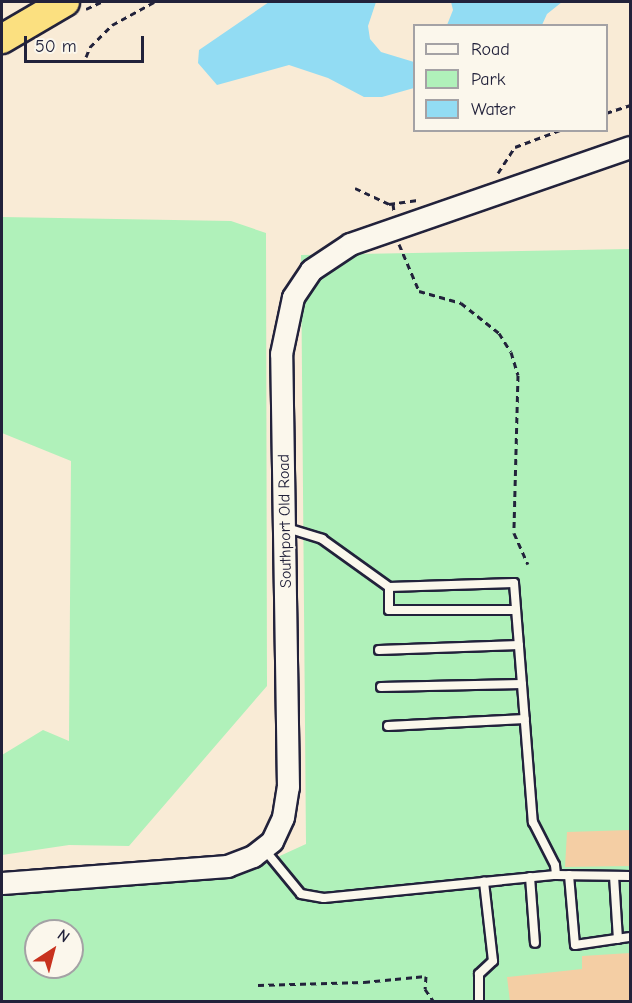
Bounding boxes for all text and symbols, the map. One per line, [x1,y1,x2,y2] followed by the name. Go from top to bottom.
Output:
[27,24,147,62] scale bar
[413,24,608,132] legend
[35,36,77,57] text: 50 m
[471,39,510,60] text: Road
[471,69,505,90] text: Park
[471,99,515,120] text: Water
[274,454,296,588] street label: Southport Old Road
[24,919,84,979] north arrow
[54,926,73,946] text: N

